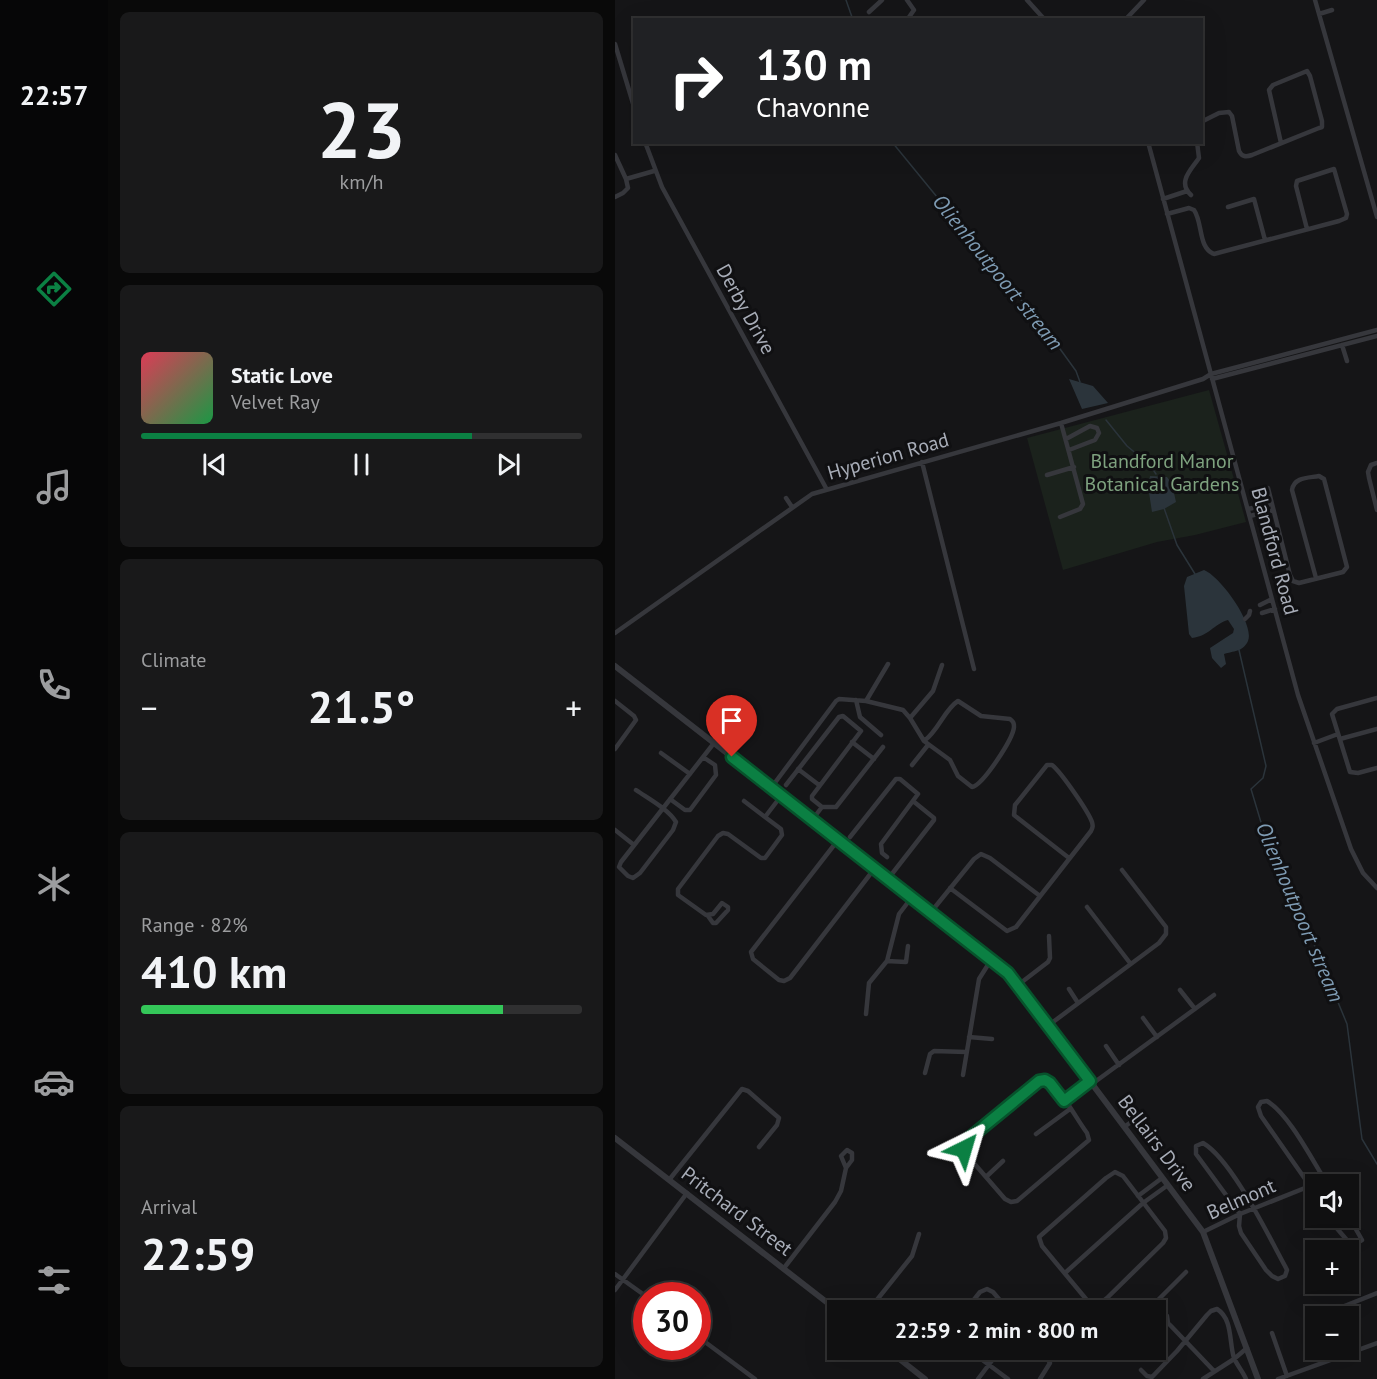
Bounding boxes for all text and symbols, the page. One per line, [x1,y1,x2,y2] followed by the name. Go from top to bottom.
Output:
[756,37,872,92] text: 130 m
[657,42,735,120] icon: right
[20,78,88,112] text: 22:57
[317,79,406,180] text: 23
[756,90,870,124] text: Chavonne
[340,169,383,195] text: km/h
[927,189,1069,355] water label: Olienhoutpoort stream
[711,259,781,359] street label: Derby Drive
[33,268,75,310] icon: directions
[231,361,333,389] text: Static Love
[231,389,320,415] text: Velvet Ray
[824,426,952,486] street label: Hyperion Road
[198,448,231,481] icon: previous
[345,448,378,481] icon: pause
[492,448,525,481] icon: next
[1085,448,1239,497] park label: Blandford Manor Botanical Gardens
[33,466,75,508] icon: music
[1245,484,1305,618] street label: Blandford Road
[141,647,207,673] text: Climate
[33,664,75,706] icon: phone
[308,677,415,735] text: 21.5°
[141,686,158,729] text: −
[565,686,582,729] text: +
[706,695,757,757] pin
[715,704,748,737] icon: arrive
[1250,818,1350,1006] water label: Olienhoutpoort stream
[33,863,75,905] icon: climate
[141,912,248,938] text: Range · 82%
[141,942,287,1000] text: 410 km
[33,1061,75,1103] icon: car
[1112,1090,1202,1196] street label: Bellairs Drive
[932,1117,996,1181] position arrow
[676,1161,798,1262] street label: Pritchard Street
[1203,1172,1280,1226] street label: Belmont
[1305,1174,1359,1360] map controls
[1305,1174,1359,1228] button: sound
[141,1194,197,1220] text: Arrival
[141,1224,255,1282] text: 22:59
[1305,1240,1359,1294] button: +
[33,1259,75,1301] icon: filters
[633,1282,711,1360] speed limit sign: 30
[1305,1306,1359,1360] button: −
[895,1316,1098,1344] text: 22:59 · 2 min · 800 m

